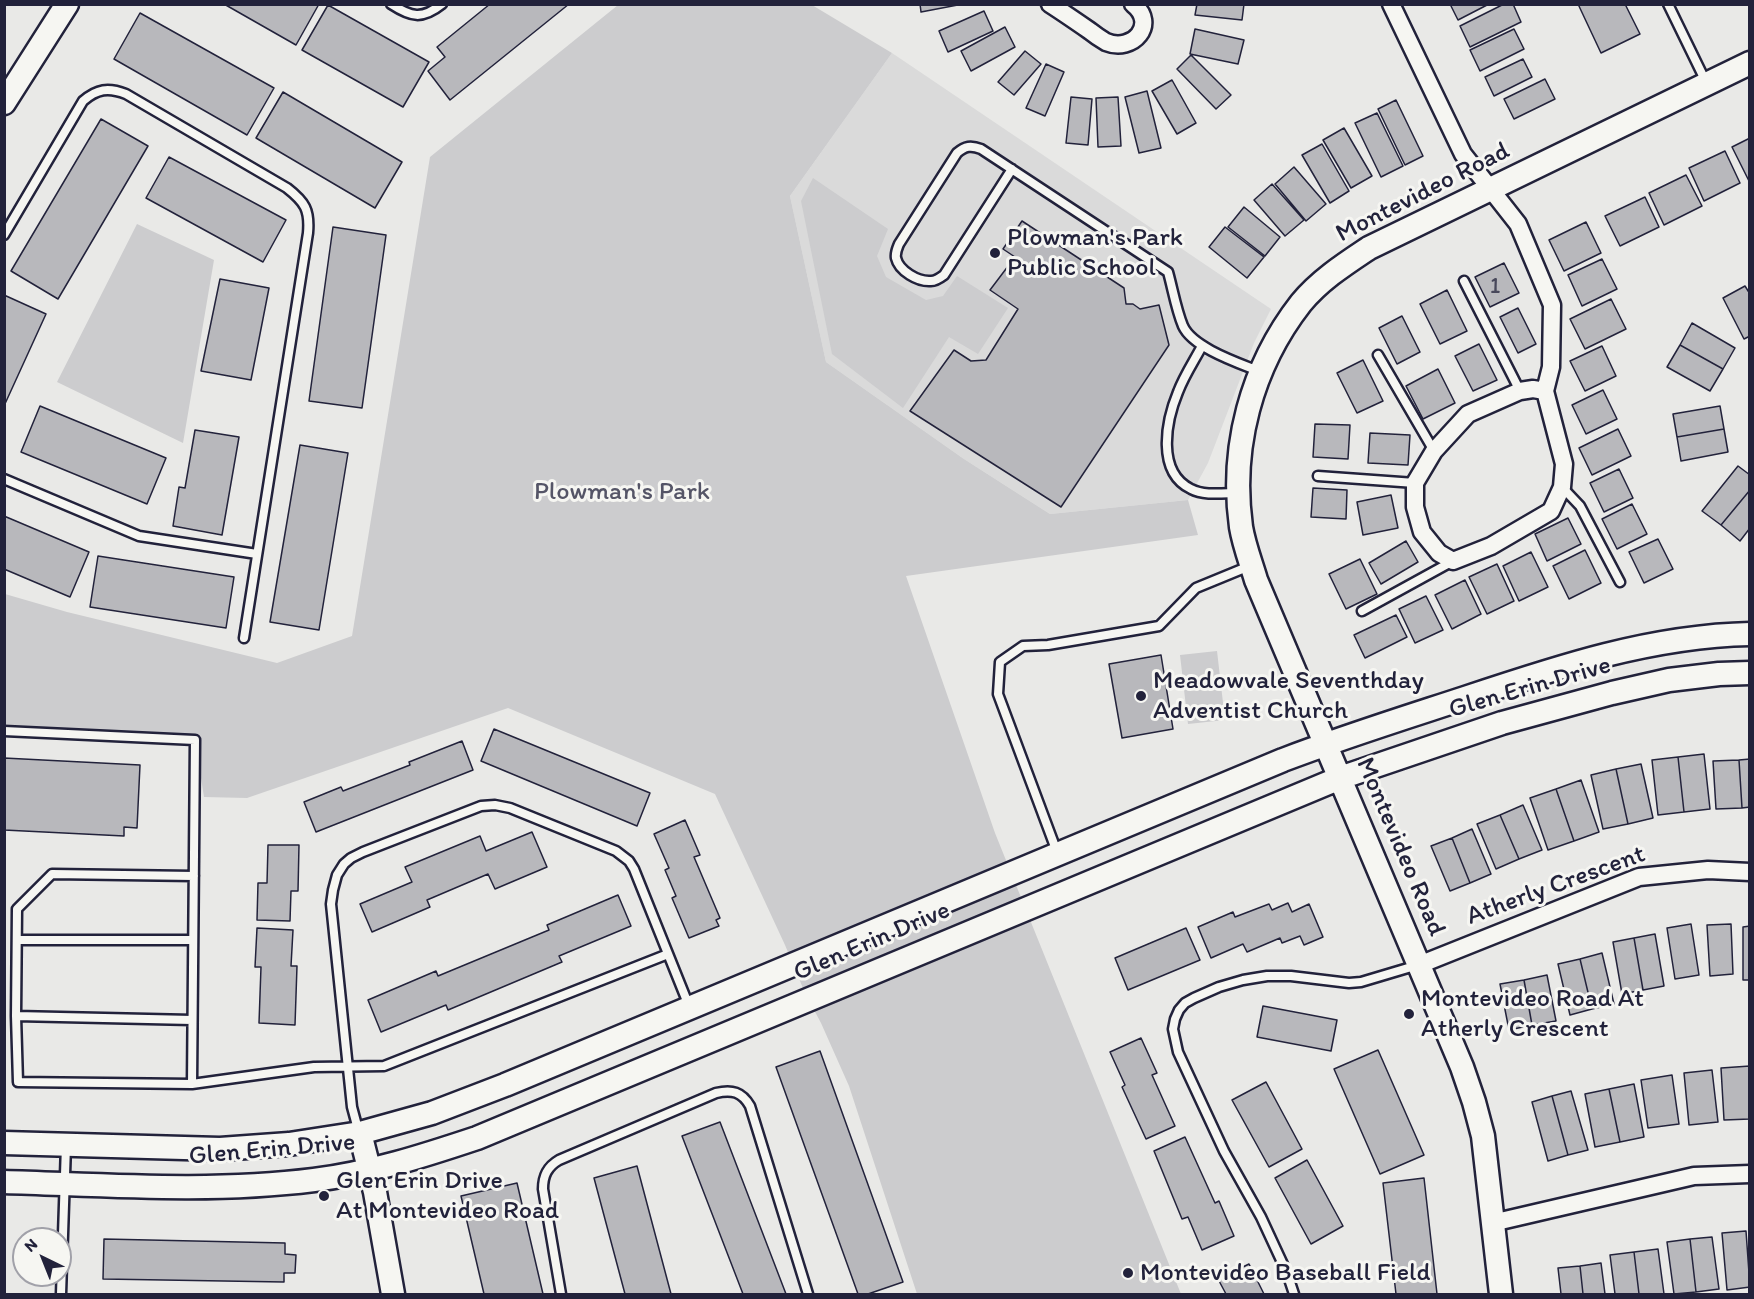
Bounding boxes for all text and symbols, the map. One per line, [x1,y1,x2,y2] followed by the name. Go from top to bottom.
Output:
[1331,136,1515,250] street label: Montevideo Road
[1007,222,1183,284] place label: Plowman's Park Public School
[988,246,1002,260] marker: Plowman's Park Public School
[1490,274,1500,300] house number: 1
[534,476,710,508] park label: Plowman's Park
[1445,650,1615,726] street label: Glen Erin Drive
[1153,665,1424,726] place label: Meadowvale Seventhday Adventist Church
[1134,689,1148,703] marker: Meadowvale Seventhday Adventist Church
[1348,753,1452,941] street label: Montevideo Road
[1463,839,1649,933] street label: Atherly Crescent
[789,895,955,989] street label: Glen Erin Drive
[1421,983,1644,1044] place label: Montevideo Road At Atherly Crescent
[1402,1007,1416,1021] marker: Montevideo Road At Atherly Crescent
[188,1127,356,1173] street label: Glen Erin Drive
[336,1165,559,1226] place label: Glen Erin Drive At Montevideo Road
[317,1189,331,1203] marker: Glen Erin Drive At Montevideo Road
[12,1227,72,1287] north arrow
[20,1234,41,1256] text: N
[1140,1257,1430,1289] place label: Montevideo Baseball Field
[1121,1266,1135,1280] marker: Montevideo Baseball Field

